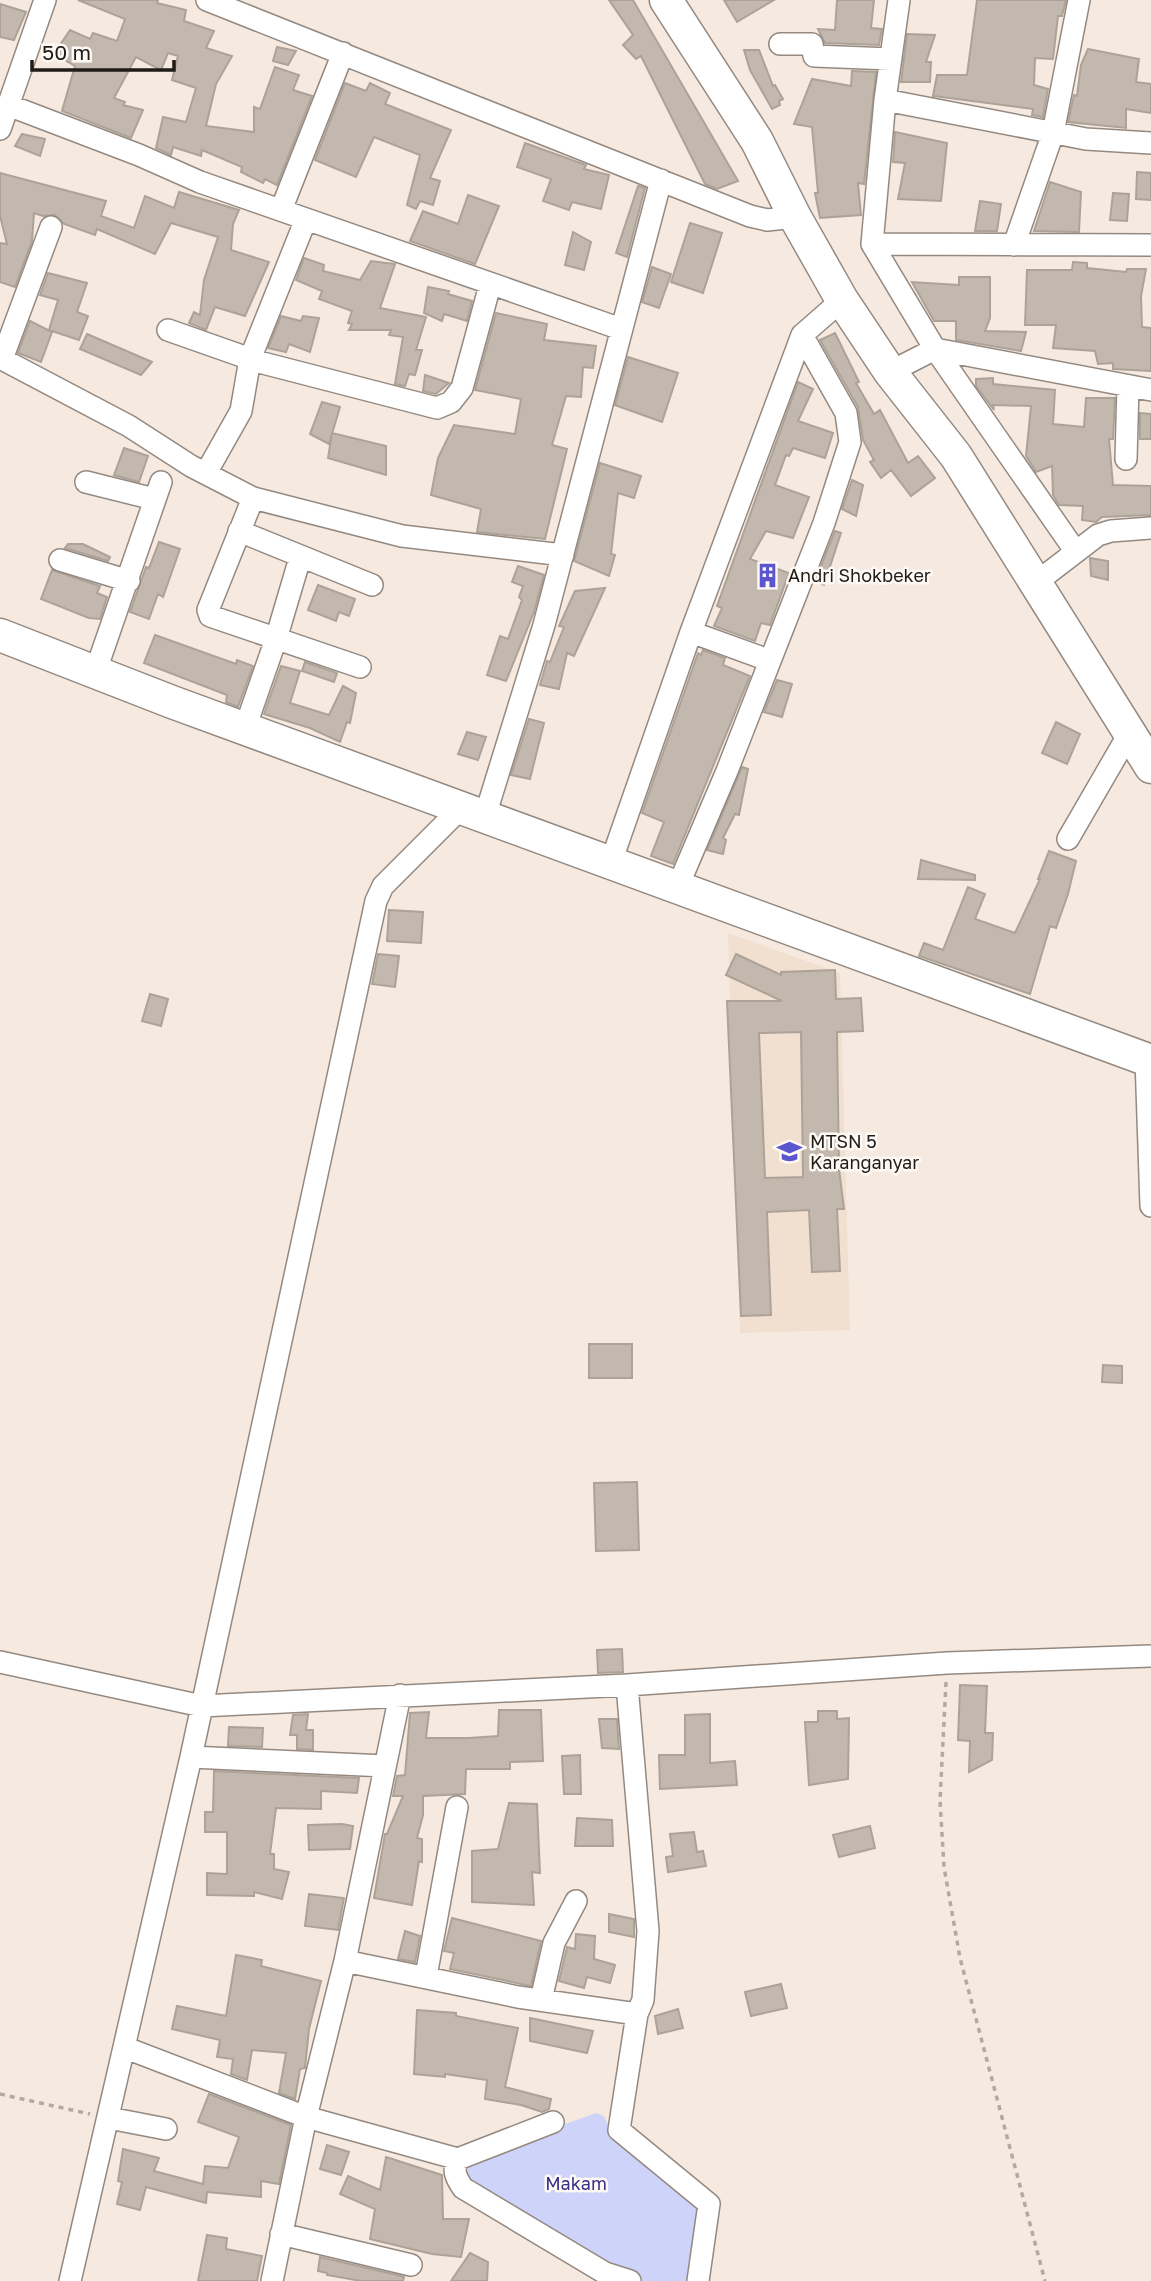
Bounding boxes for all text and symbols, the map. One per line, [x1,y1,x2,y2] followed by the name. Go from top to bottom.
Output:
[32,28,173,72] scale bar
[42,39,91,65] text: 50 m
[754,561,782,589] building icon: Andri Shokbeker
[788,564,931,586] place label: Andri Shokbeker
[810,1130,919,1173] place label: MTSN 5 Karanganyar
[776,1137,804,1165] school or university icon: MTSN 5 Karanganyar
[545,2172,607,2194] park label: Makam

